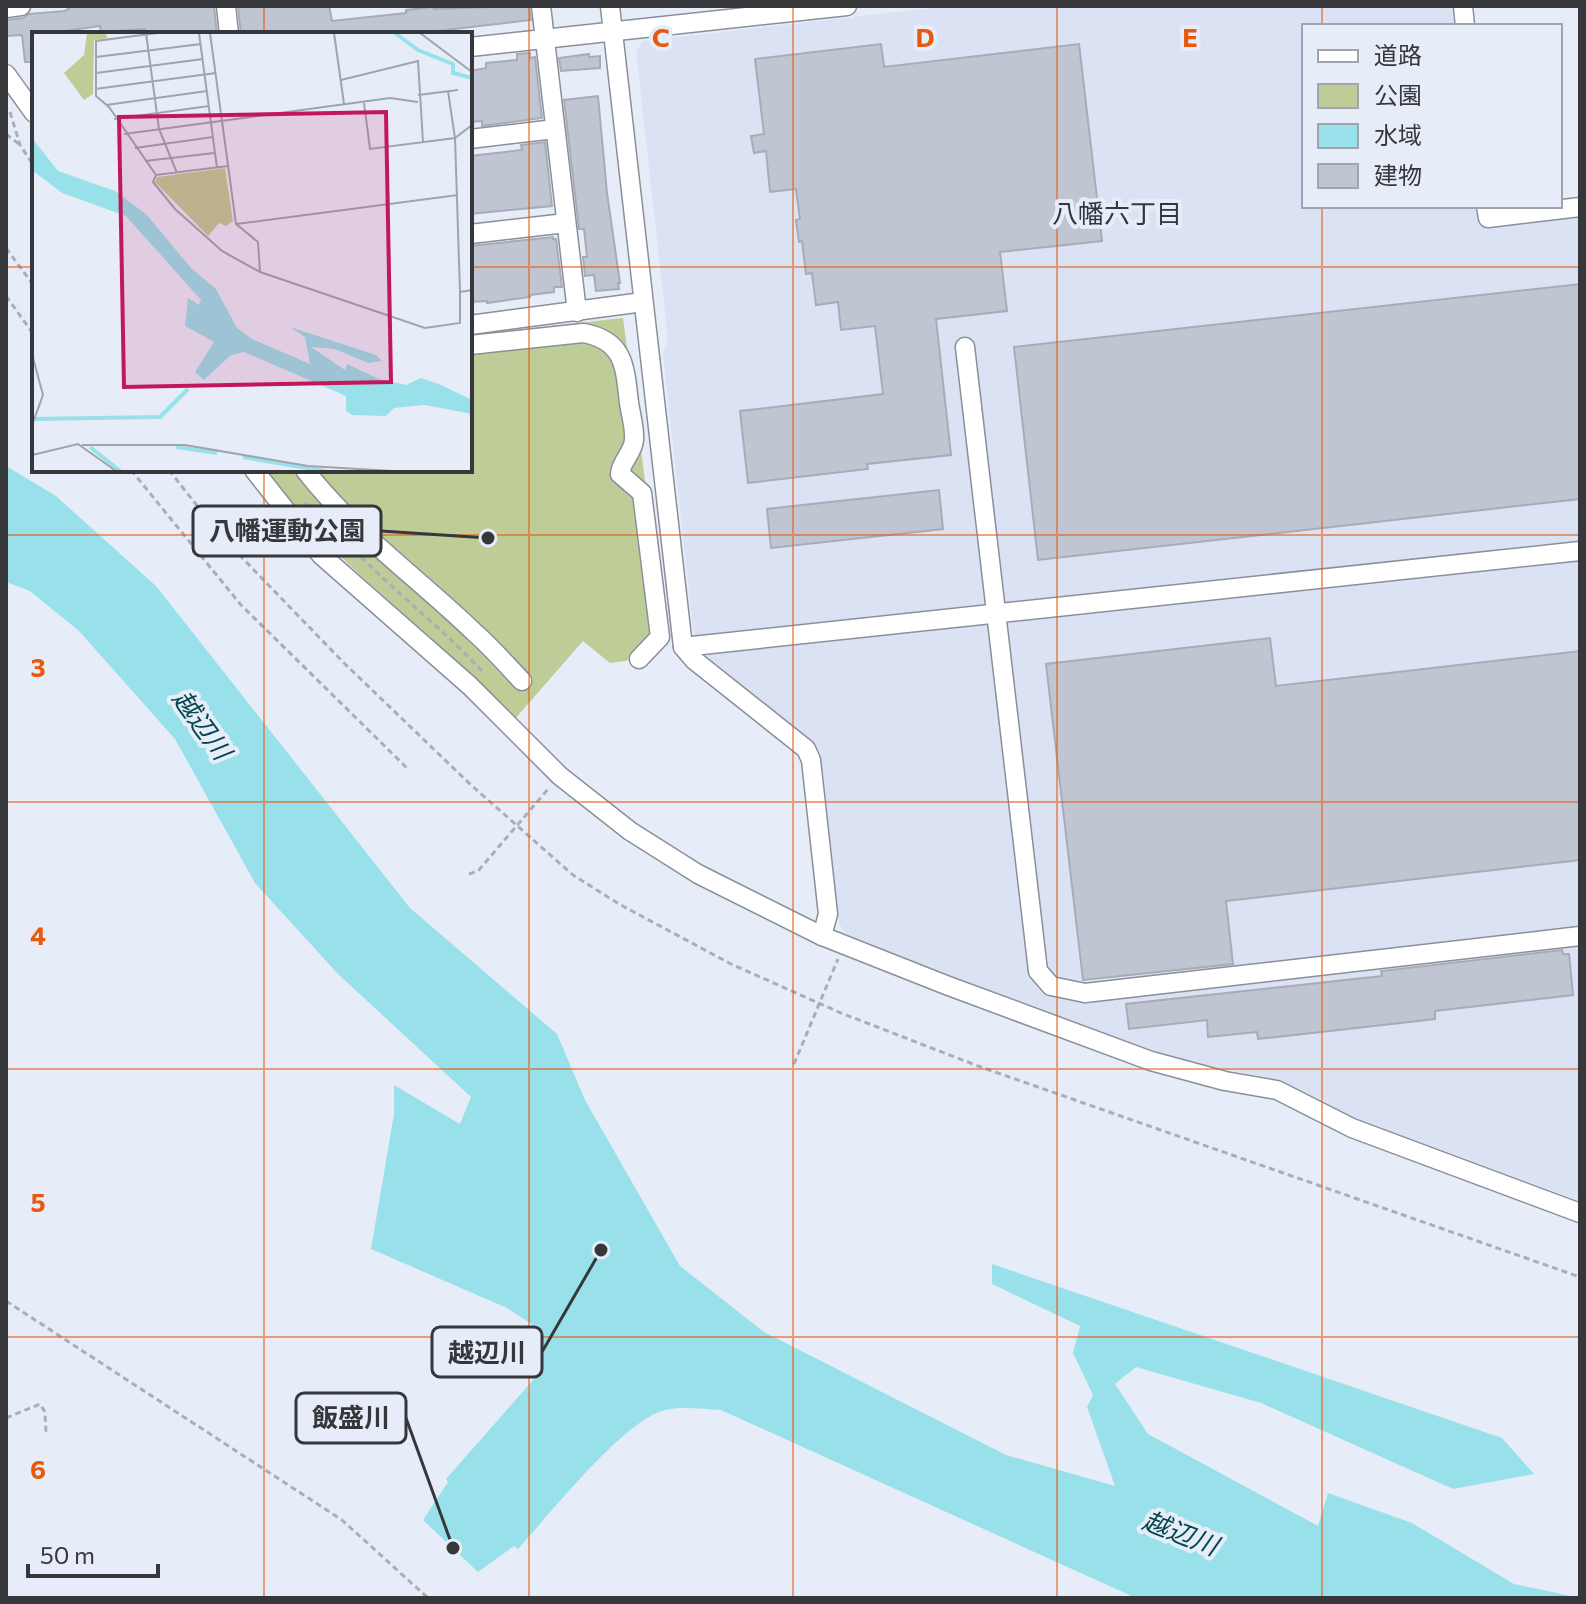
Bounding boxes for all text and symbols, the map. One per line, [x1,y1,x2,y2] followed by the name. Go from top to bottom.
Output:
[652,21,670,52] text: C
[915,21,935,52] text: D
[1182,21,1198,52] text: E
[1302,24,1562,208] legend
[32,32,472,472] inset map
[1374,40,1422,69] text: 道路
[1374,80,1422,109] text: 公園
[1374,120,1422,149] text: 水域
[1374,160,1422,189] text: 建物
[1052,197,1182,228] district label: 八幡六丁目
[193,506,381,556] callout: 八幡運動公園
[209,514,365,545] text: 八幡運動公園
[30,651,46,682] text: 3
[168,683,240,767] water label: 越辺川
[30,919,46,950] text: 4
[30,1186,46,1217] text: 5
[432,1327,542,1377] callout: 越辺川
[448,1336,526,1367] text: 越辺川
[296,1393,406,1443] callout: 飯盛川
[312,1401,390,1432] text: 飯盛川
[30,1453,46,1484] text: 6
[1139,1504,1226,1562] water label: 越辺川
[28,1528,158,1578] scale bar
[40,1540,95,1569] text: 50 m

